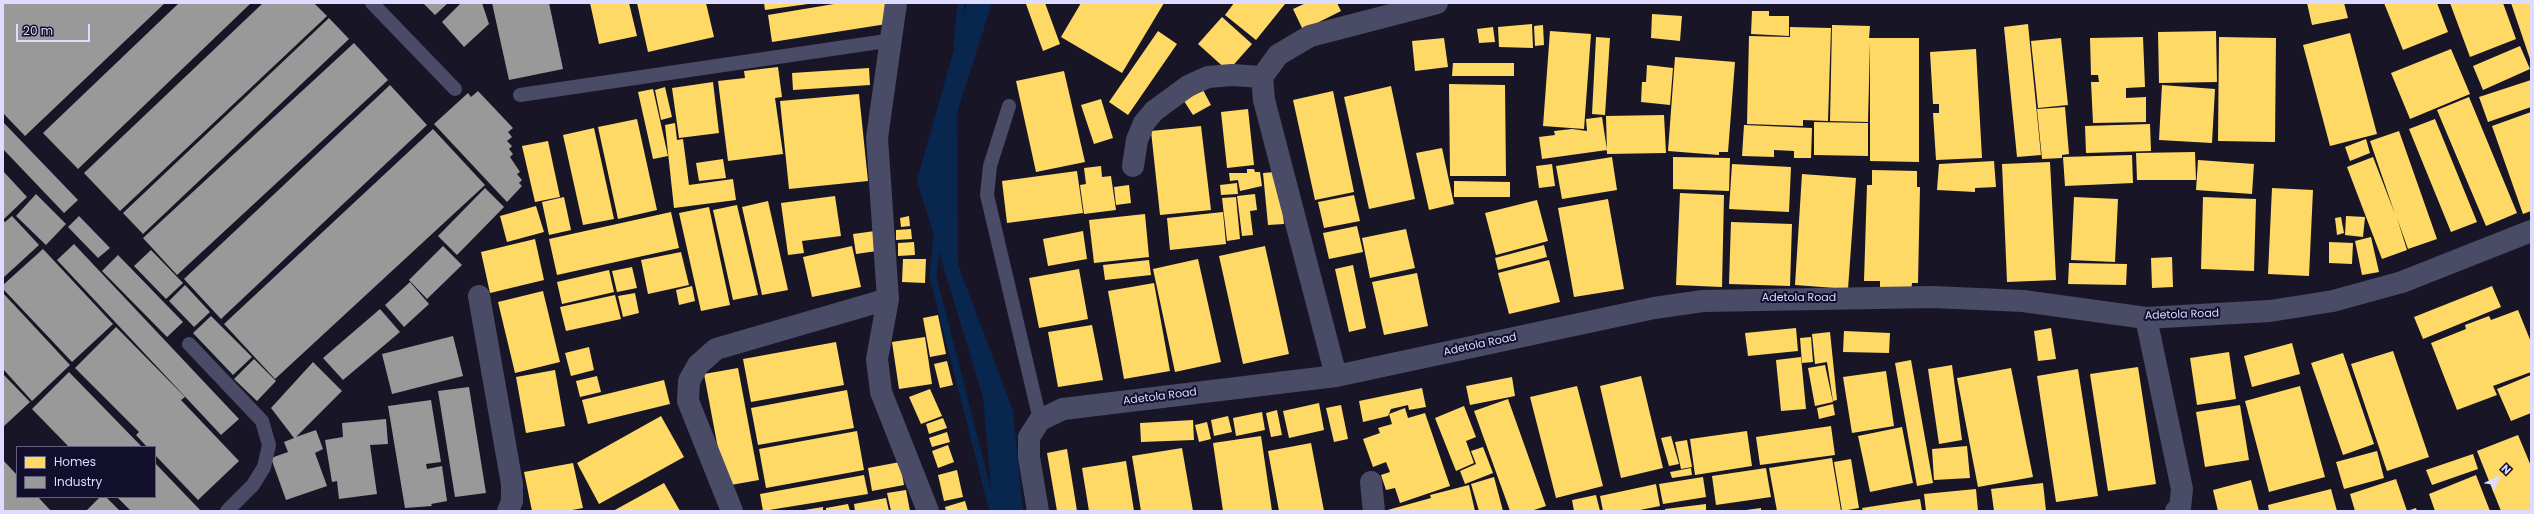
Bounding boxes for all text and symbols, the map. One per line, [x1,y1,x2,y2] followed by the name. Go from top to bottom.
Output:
[18,16,92,42] scale bar
[23,22,53,39] text: 20 m
[1762,291,1836,305] street label: Adetola Road
[2145,307,2219,323] street label: Adetola Road
[1442,331,1518,359] street label: Adetola Road
[1122,386,1198,408] street label: Adetola Road
[16,446,156,498] legend
[54,453,96,470] text: Homes
[2478,458,2518,498] north arrow
[2498,461,2515,478] text: N
[54,473,102,490] text: Industry

